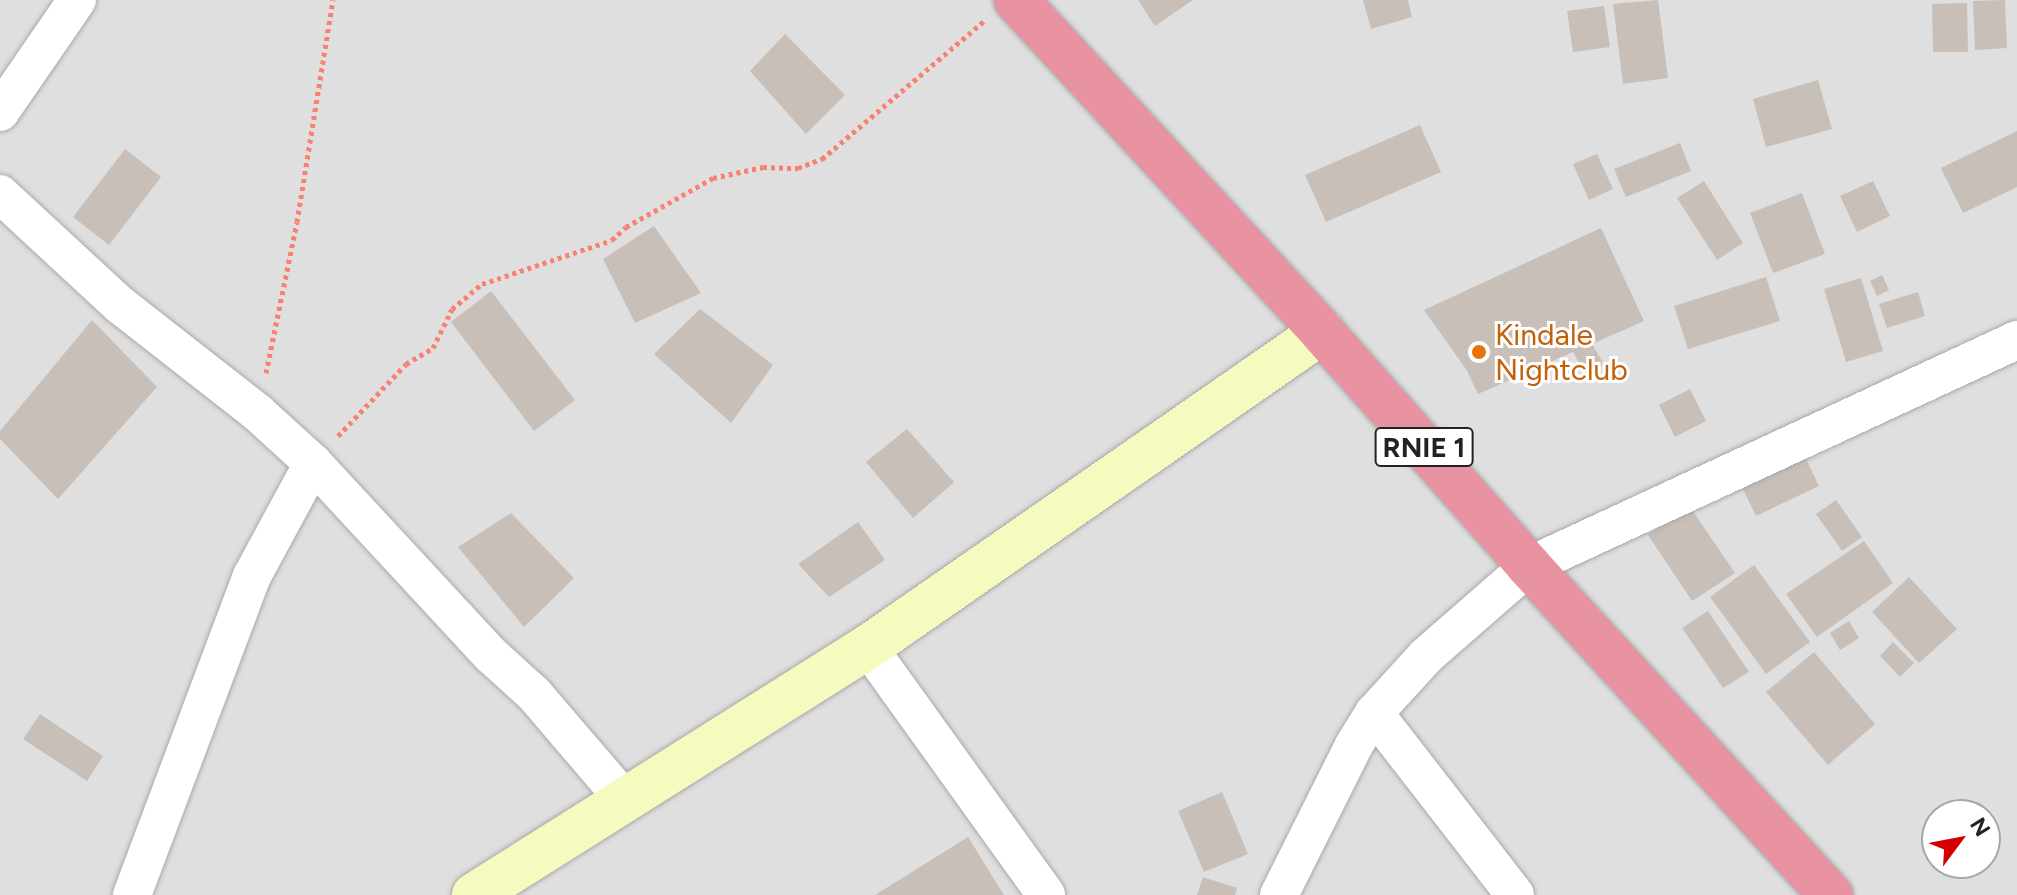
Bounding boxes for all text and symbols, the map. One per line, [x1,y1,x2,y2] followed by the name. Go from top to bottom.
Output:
[1495,317,1628,388] place label: Kindale Nightclub
[1470,343,1488,361] marker: Kindale Nightclub
[1374,423,1474,471] road number: RNIE 1
[1921,799,2001,879] north arrow
[1964,813,1996,841] text: N

